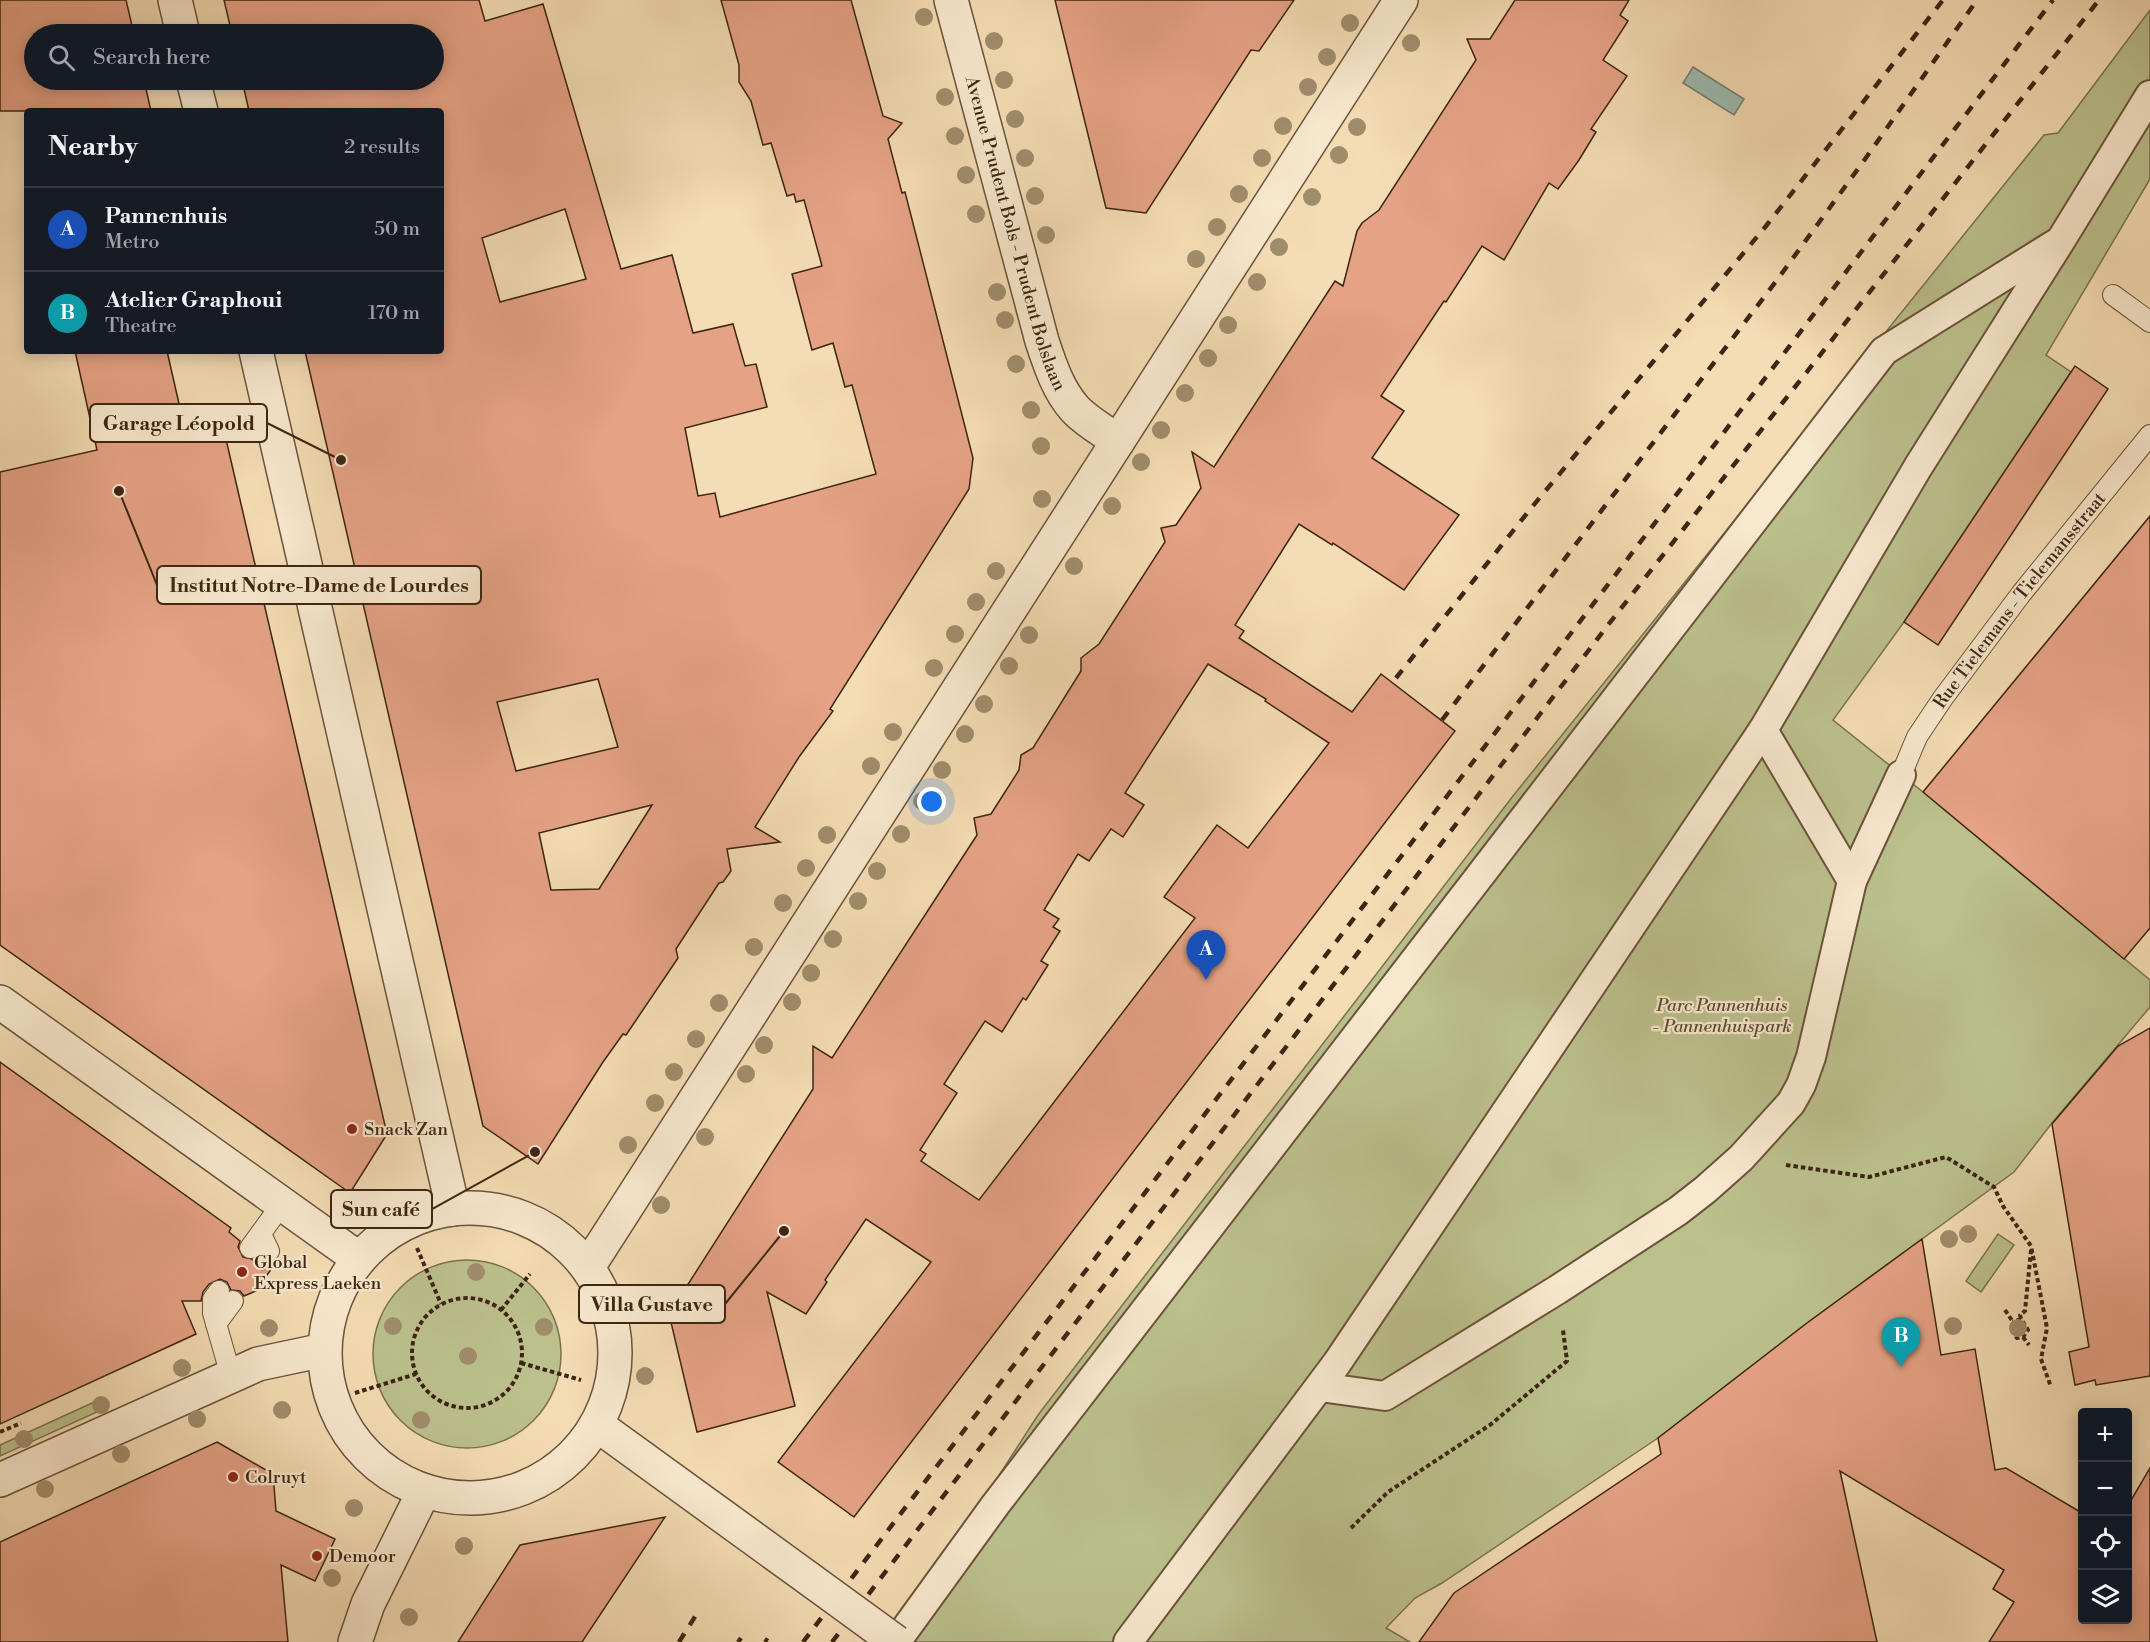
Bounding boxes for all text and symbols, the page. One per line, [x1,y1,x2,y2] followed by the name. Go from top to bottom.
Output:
[24,24,444,90] search box
[45,41,78,74] icon: search
[93,44,210,71] text: Search here
[960,72,1072,395] street label: Avenue Prudent Bols - Prudent Bolslaan
[48,131,138,163] text: Nearby
[344,135,420,160] text: 2 results
[105,203,227,230] text: Pannenhuis
[60,217,75,242] text: A
[374,217,420,242] text: 50 m
[105,230,160,255] text: Metro
[105,287,282,314] text: Atelier Graphoui
[60,301,75,326] text: B
[368,301,420,326] text: 170 m
[105,314,177,339] text: Theatre
[90,404,267,442] callout: Garage Léopold
[103,412,256,437] text: Garage Léopold
[1928,487,2111,713] street label: Rue Tielemans - Tielemansstraat
[157,566,481,604] callout: Institut Notre-Dame de Lourdes
[169,574,469,599] text: Institut Notre-Dame de Lourdes
[917,787,946,816] your location
[1186,930,1226,980] pin: A
[1652,994,1792,1038] park label: Parc Pannenhuis - Pannenhuispark
[364,1118,448,1141] place label: Snack Zan
[345,1122,359,1136] marker: Snack Zan
[331,1190,432,1228] callout: Sun café
[342,1198,420,1223] text: Sun café
[254,1251,382,1295] place label: Global Express Laeken
[235,1265,249,1279] marker: Global Express Laeken
[579,1285,725,1323] callout: Villa Gustave
[590,1293,713,1318] text: Villa Gustave
[1882,1318,1920,1367] pin: B
[2078,1408,2132,1624] map controls
[2078,1408,2132,1462] button: +
[2078,1462,2132,1516] button: −
[245,1466,307,1489] place label: Colruyt
[226,1470,240,1484] marker: Colruyt
[2078,1516,2132,1570] button: locate
[329,1545,396,1568] place label: Demoor
[310,1549,324,1563] marker: Demoor
[2078,1570,2132,1624] button: layers

